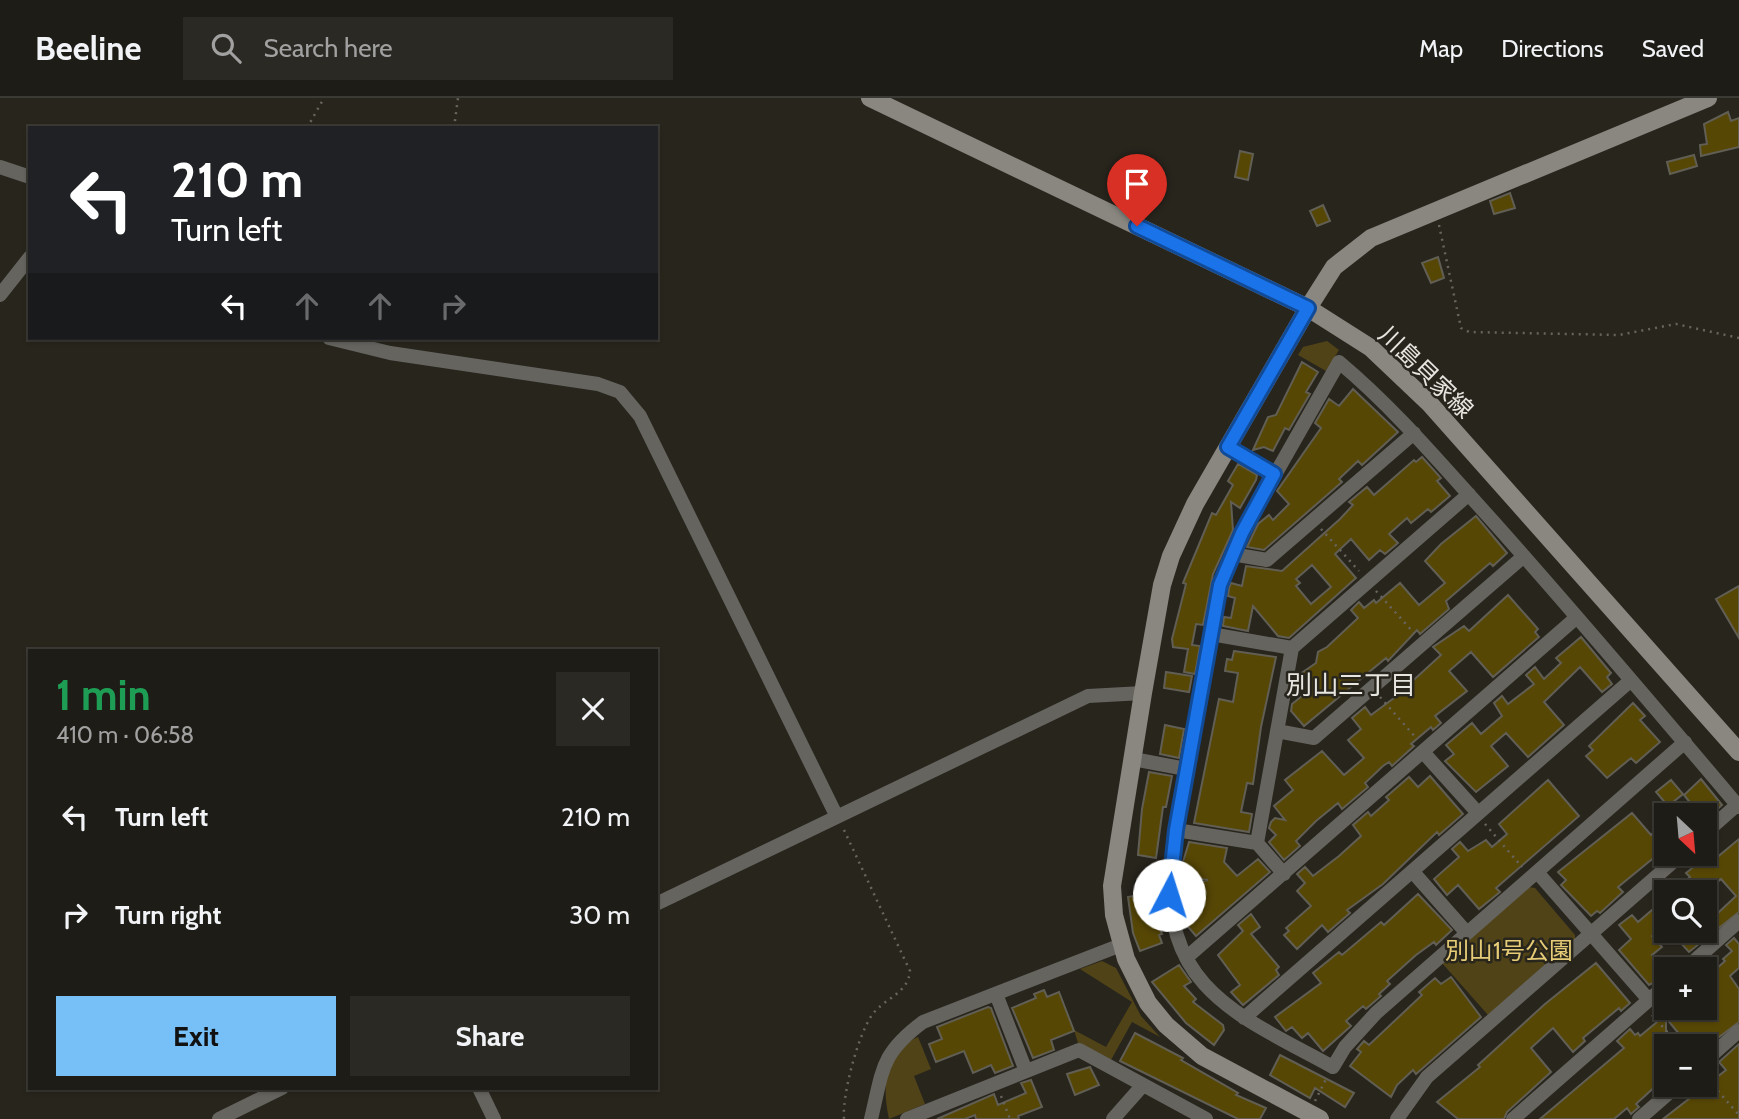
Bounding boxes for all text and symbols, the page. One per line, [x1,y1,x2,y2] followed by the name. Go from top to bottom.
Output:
[183,17,673,80] search box
[35,28,141,68] text: Beeline
[207,29,245,67] icon: search
[263,32,393,64] text: Search here
[1419,34,1463,63] text: Map
[1501,34,1604,63] text: Directions
[1642,34,1704,63] text: Saved
[171,150,303,209] text: 210 m
[56,154,147,245] icon: left
[1107,154,1167,226] pin
[1118,165,1156,203] icon: arrive
[171,210,282,249] text: Turn left
[215,287,253,325] icon: left
[288,287,326,325] icon: ahead
[361,287,399,325] icon: ahead
[434,287,472,325] icon: right
[1373,320,1479,424] street label: 川島貝家線
[56,669,151,721] text: 1 min
[1286,669,1416,701] district label: 別山三丁目
[556,672,630,746] button: close
[56,721,194,749] text: 410 m · 06:58
[56,798,94,836] icon: left
[115,801,208,833] text: Turn left
[561,801,630,833] text: 210 m
[1654,803,1717,866] north arrow
[1654,803,1717,1097] map controls
[1132,858,1206,932] position arrow
[1654,880,1717,943] button: search
[56,896,94,934] icon: right
[115,899,221,931] text: Turn right
[569,899,630,931] text: 30 m
[1445,936,1573,965] park label: 別山1号公園
[1654,957,1717,1020] button: +
[56,996,336,1076] button: Exit
[350,996,630,1076] button: Share
[1654,1034,1717,1097] button: −

